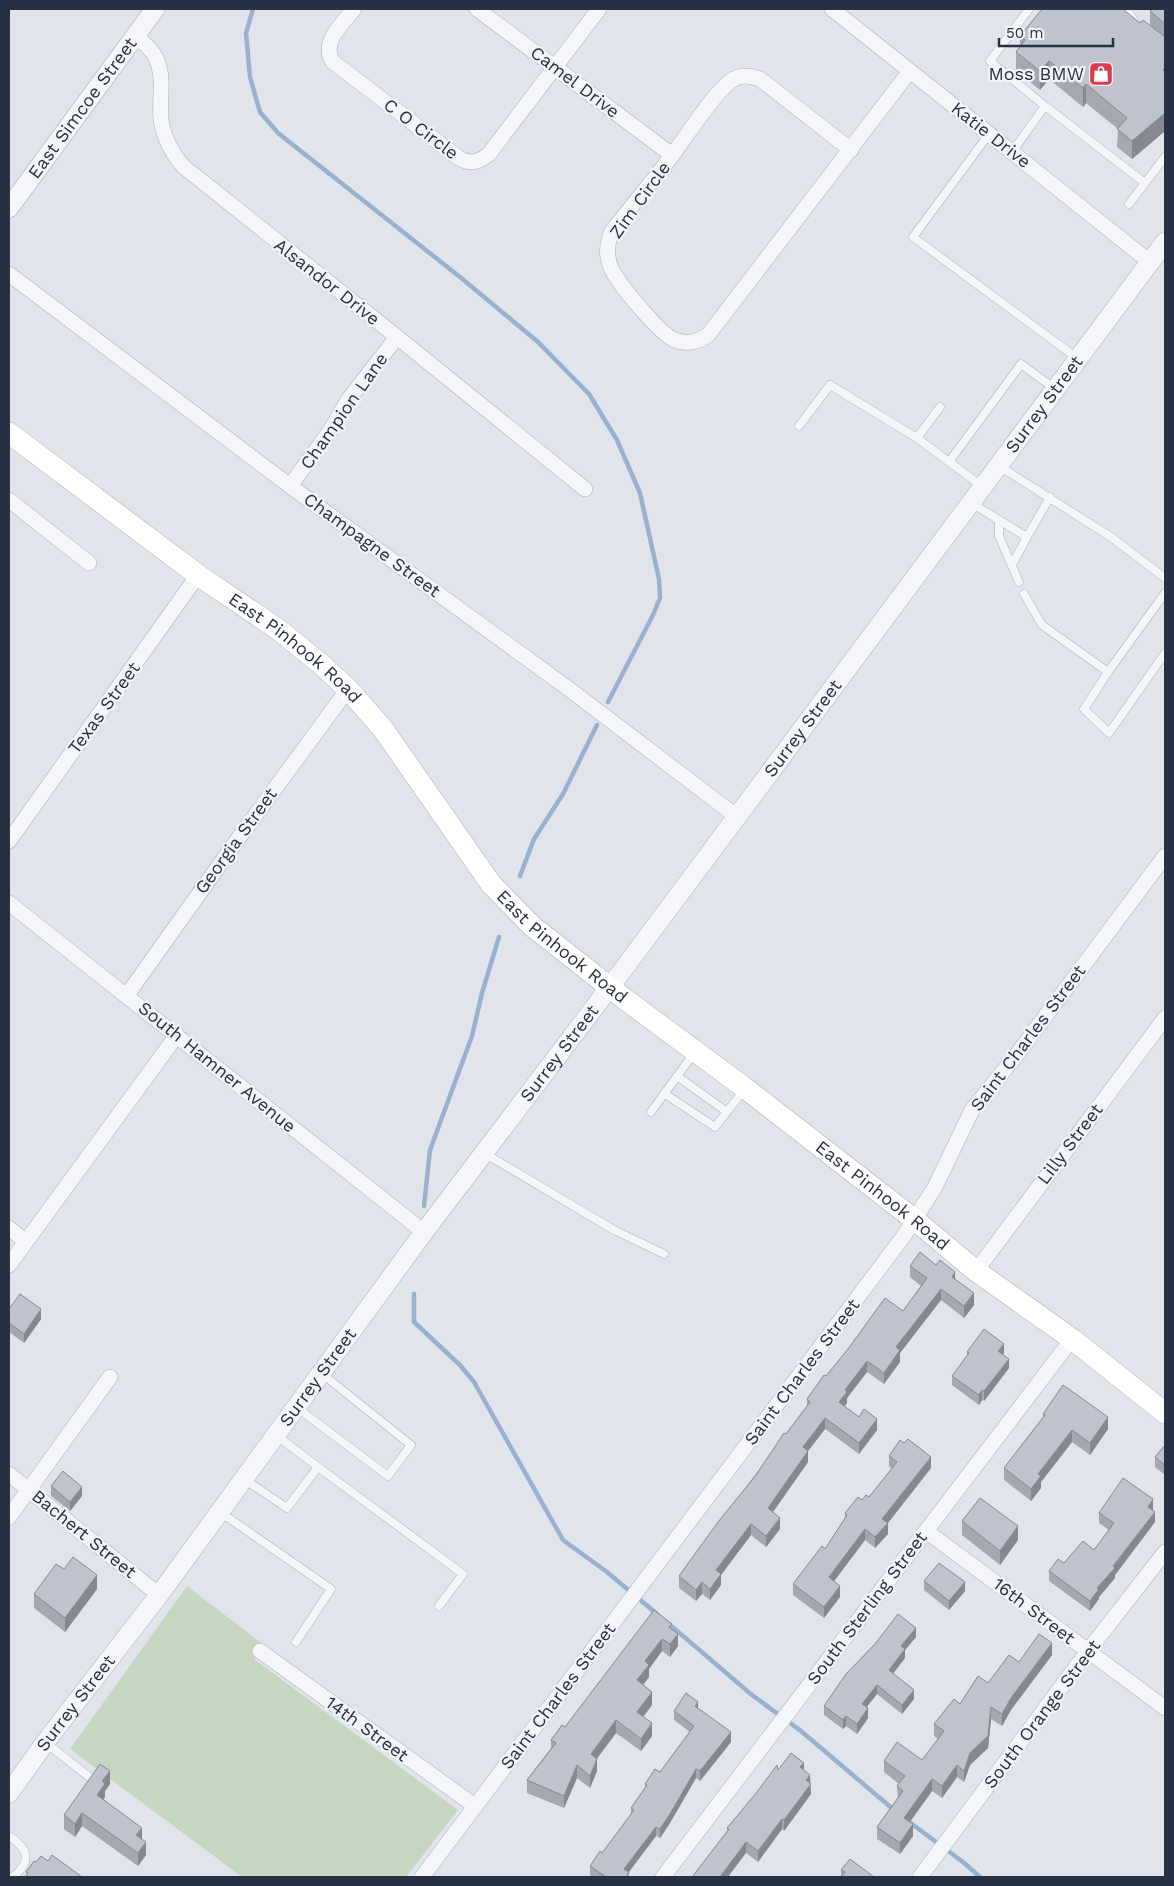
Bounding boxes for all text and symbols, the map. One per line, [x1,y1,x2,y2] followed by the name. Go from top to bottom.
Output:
[999,15,1113,47] scale bar
[1006,24,1043,42] text: 50 m
[23,33,141,182] street label: East Simcoe Street
[527,41,624,122] street label: Camel Drive
[1088,61,1114,87] shop icon: Moss BMW
[988,63,1084,84] place label: Moss BMW
[380,94,463,164] street label: C O Circle
[947,97,1035,172] street label: Katie Drive
[605,157,674,242] street label: Zim Circle
[270,234,384,329] street label: Alsandor Drive
[296,348,392,473] street label: Champion Lane
[1001,351,1087,457] street label: Surrey Street
[300,488,445,601] street label: Champagne Street
[225,588,366,707] street label: East Pinhook Road
[63,657,144,758] street label: Texas Street
[759,675,846,781] street label: Surrey Street
[190,783,281,898] street label: Georgia Street
[493,885,632,1007] street label: East Pinhook Road
[966,960,1090,1115] street label: Saint Charles Street
[134,997,300,1137] street label: South Hamner Avenue
[516,1000,603,1106] street label: Surrey Street
[1033,1099,1107,1188] street label: Lilly Street
[812,1136,954,1254] street label: East Pinhook Road
[740,1294,864,1449] street label: Saint Charles Street
[275,1324,361,1430] street label: Surrey Street
[28,1485,141,1582] street label: Bachert Street
[802,1527,931,1688] street label: South Sterling Street
[989,1573,1080,1648] street label: 16th Street
[496,1618,620,1773] street label: Saint Charles Street
[979,1635,1105,1792] street label: South Orange Street
[32,1650,119,1755] street label: Surrey Street
[322,1692,413,1766] street label: 14th Street

